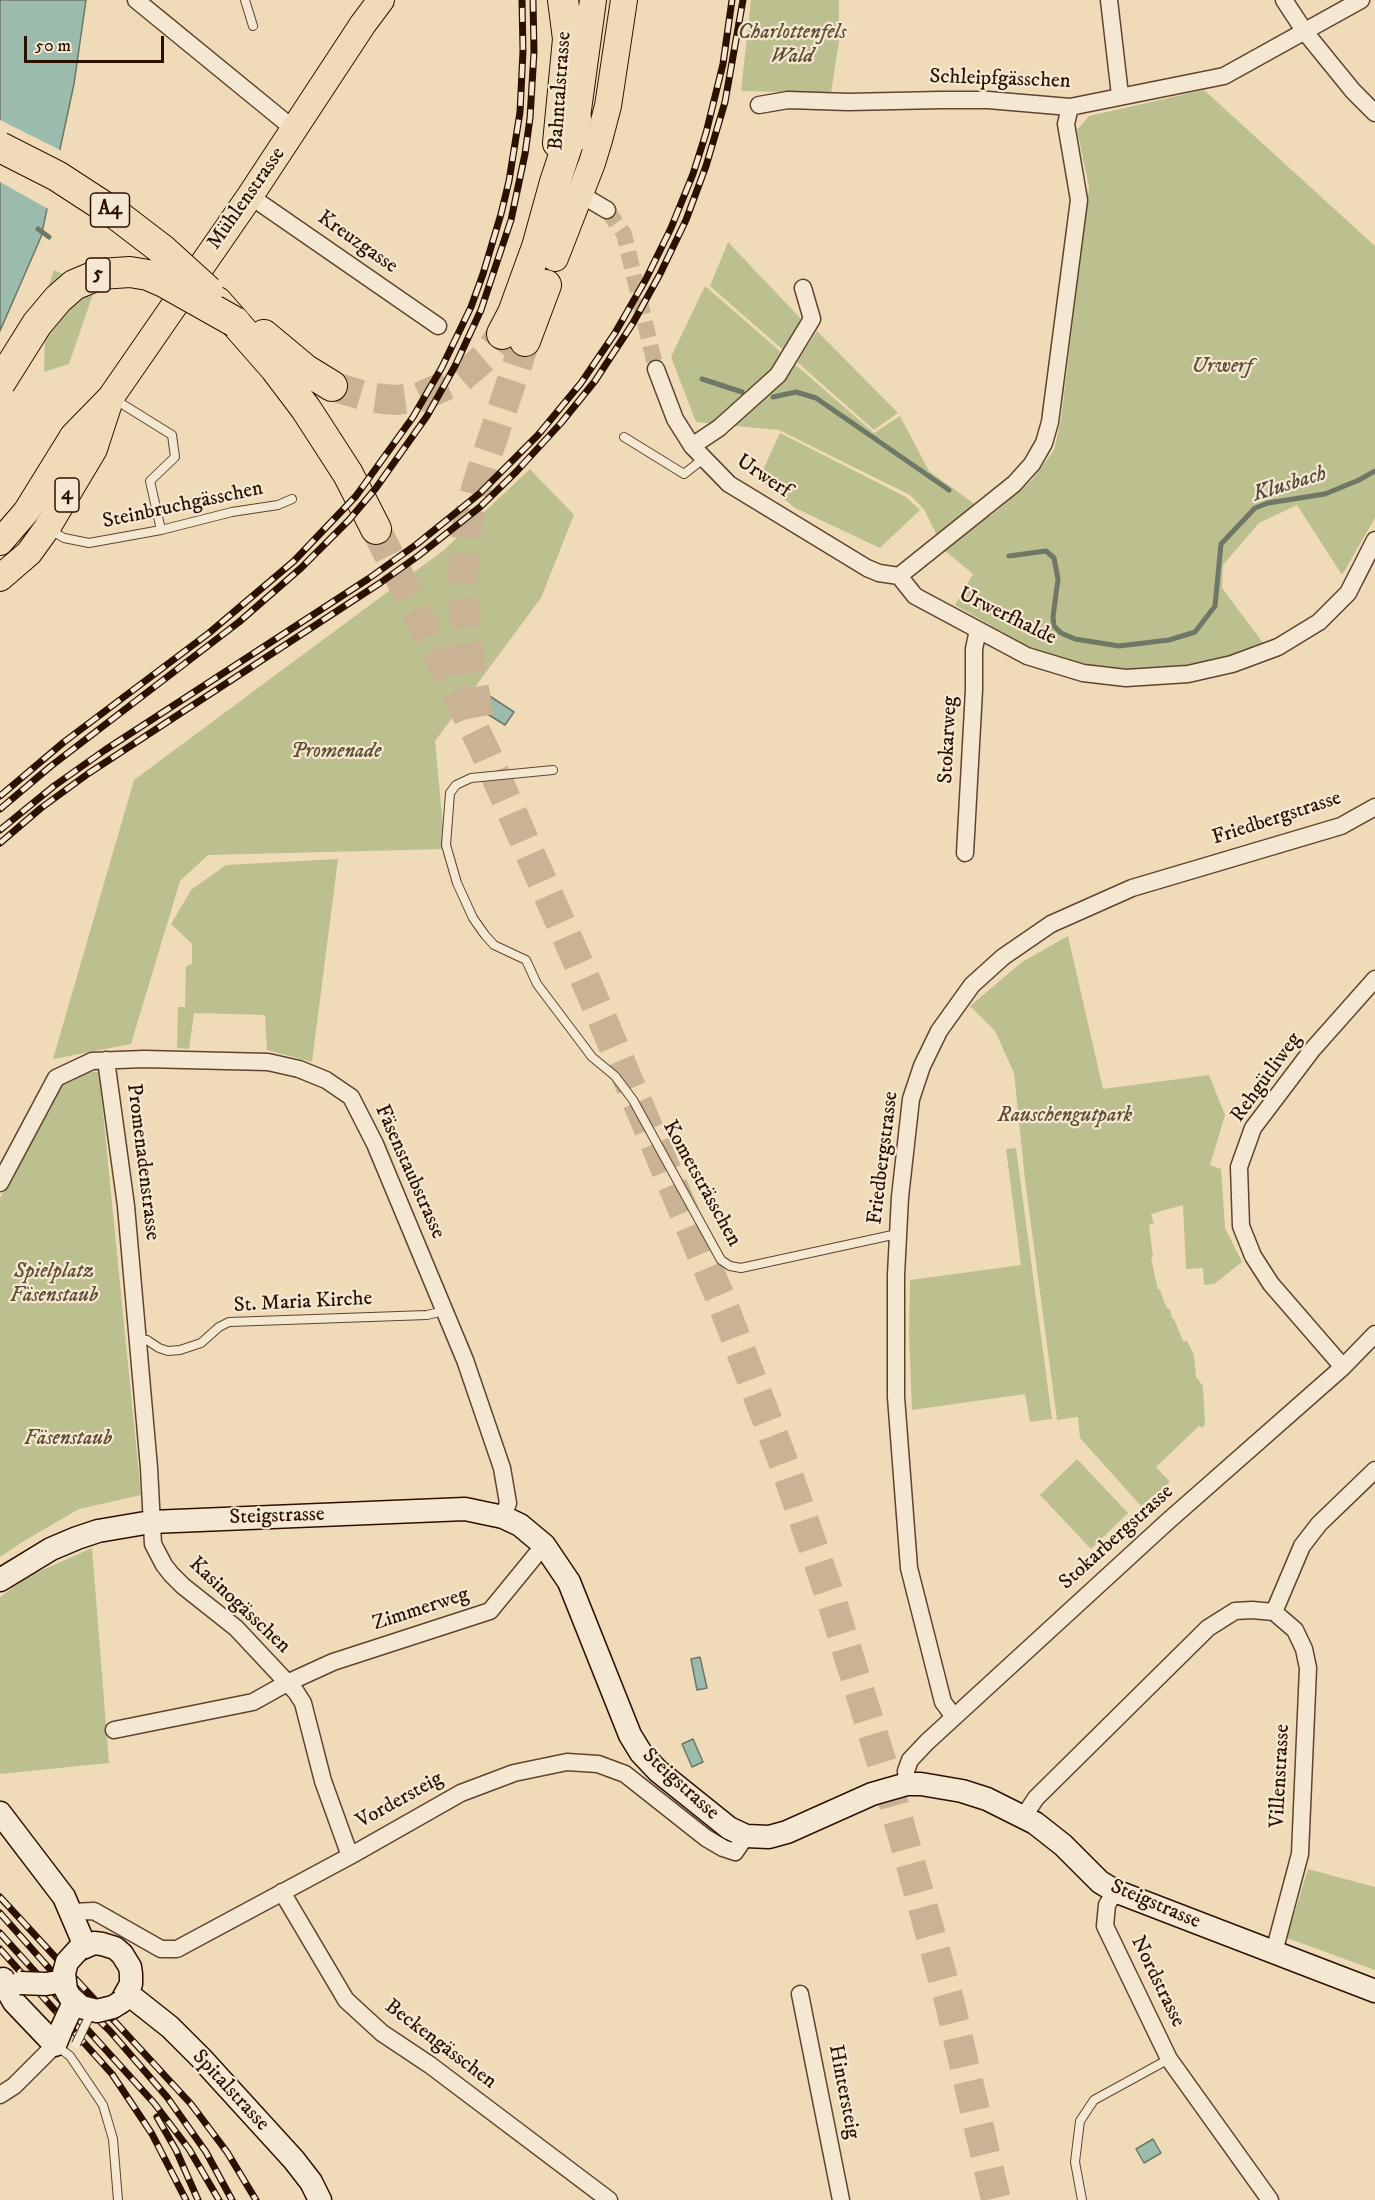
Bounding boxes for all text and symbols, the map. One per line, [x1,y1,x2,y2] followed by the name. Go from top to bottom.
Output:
[738,21,846,71] park label: Charlottenfels Wald
[27,24,166,62] scale bar
[544,31,578,151] street label: Bahntalstrasse
[35,35,71,57] text: 50 m
[929,65,1071,95] street label: Schleipfgässchen
[202,143,292,255] street label: Mühlenstrasse
[90,193,130,227] road number: A4
[312,206,402,280] street label: Kreuzgasse
[86,258,110,292] road number: 5
[1191,355,1253,381] park label: Urwerf
[731,450,795,504] street label: Urwerf
[1250,461,1330,509] water label: Klusbach
[100,477,266,535] street label: Steinbruchgässchen
[55,478,79,512] road number: 4
[954,583,1060,651] street label: Urwerfhalde
[934,696,964,784] street label: Stokarweg
[291,740,381,766] park label: Promenade
[1209,786,1345,852] street label: Friedbergstrasse
[1226,1028,1308,1128] street label: Rehgütliweg
[120,1082,164,1242] street label: Promenadenstrasse
[863,1090,905,1226] street label: Friedbergstrasse
[368,1101,450,1243] street label: Fäsenstaubstrasse
[998,1104,1132,1130] park label: Rauschengutpark
[656,1117,746,1251] street label: Kometsträsschen
[10,1260,98,1310] park label: Spielplatz Fäsenstaub
[233,1287,373,1319] street label: St. Maria Kirche
[24,1427,112,1453] park label: Fäsenstaub
[1055,1480,1179,1596] street label: Stokarbergstrasse
[229,1503,325,1531] street label: Steigstrasse
[183,1552,295,1660] street label: Kasinogässchen
[370,1583,472,1637] street label: Zimmerweg
[1266,1723,1296,1829] street label: Villenstrasse
[636,1744,724,1826] street label: Steigstrasse
[352,1767,448,1835] street label: Vordersteig
[1106,1875,1204,1935] street label: Steigstrasse
[1124,1932,1190,2032] street label: Nordstrasse
[379,1995,501,2095] street label: Beckengässchen
[822,2043,864,2141] street label: Hintersteig
[186,2045,274,2137] street label: Spitalstrasse

